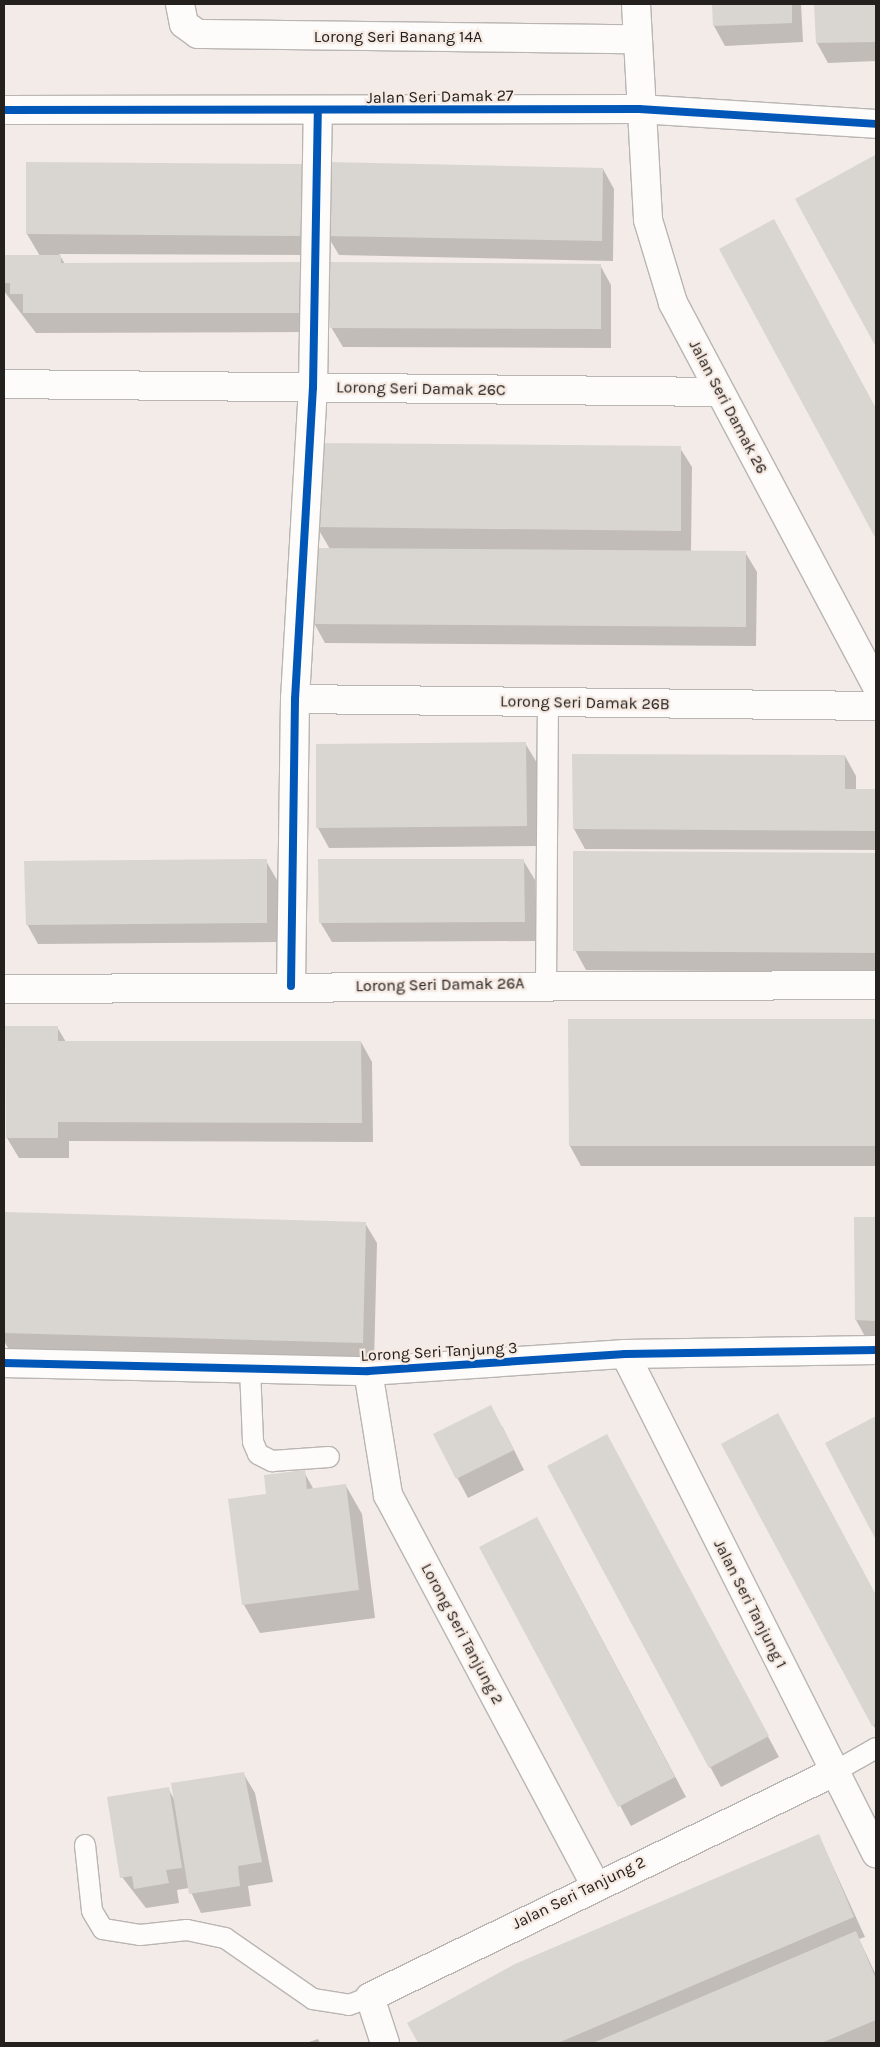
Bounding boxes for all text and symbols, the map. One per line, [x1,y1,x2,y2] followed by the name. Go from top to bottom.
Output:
[314,27,482,47] street label: Lorong Seri Banang 14A
[366,86,514,108] street label: Jalan Seri Damak 27
[685,337,771,477] street label: Jalan Seri Damak 26
[336,378,506,400] street label: Lorong Seri Damak 26C
[500,692,670,714] street label: Lorong Seri Damak 26B
[355,974,525,996] street label: Lorong Seri Damak 26A
[360,1338,518,1366] street label: Lorong Seri Tanjung 3
[709,1536,791,1672] street label: Jalan Seri Tanjung 1
[417,1560,507,1708] street label: Lorong Seri Tanjung 2
[509,1852,649,1934] street label: Jalan Seri Tanjung 2

